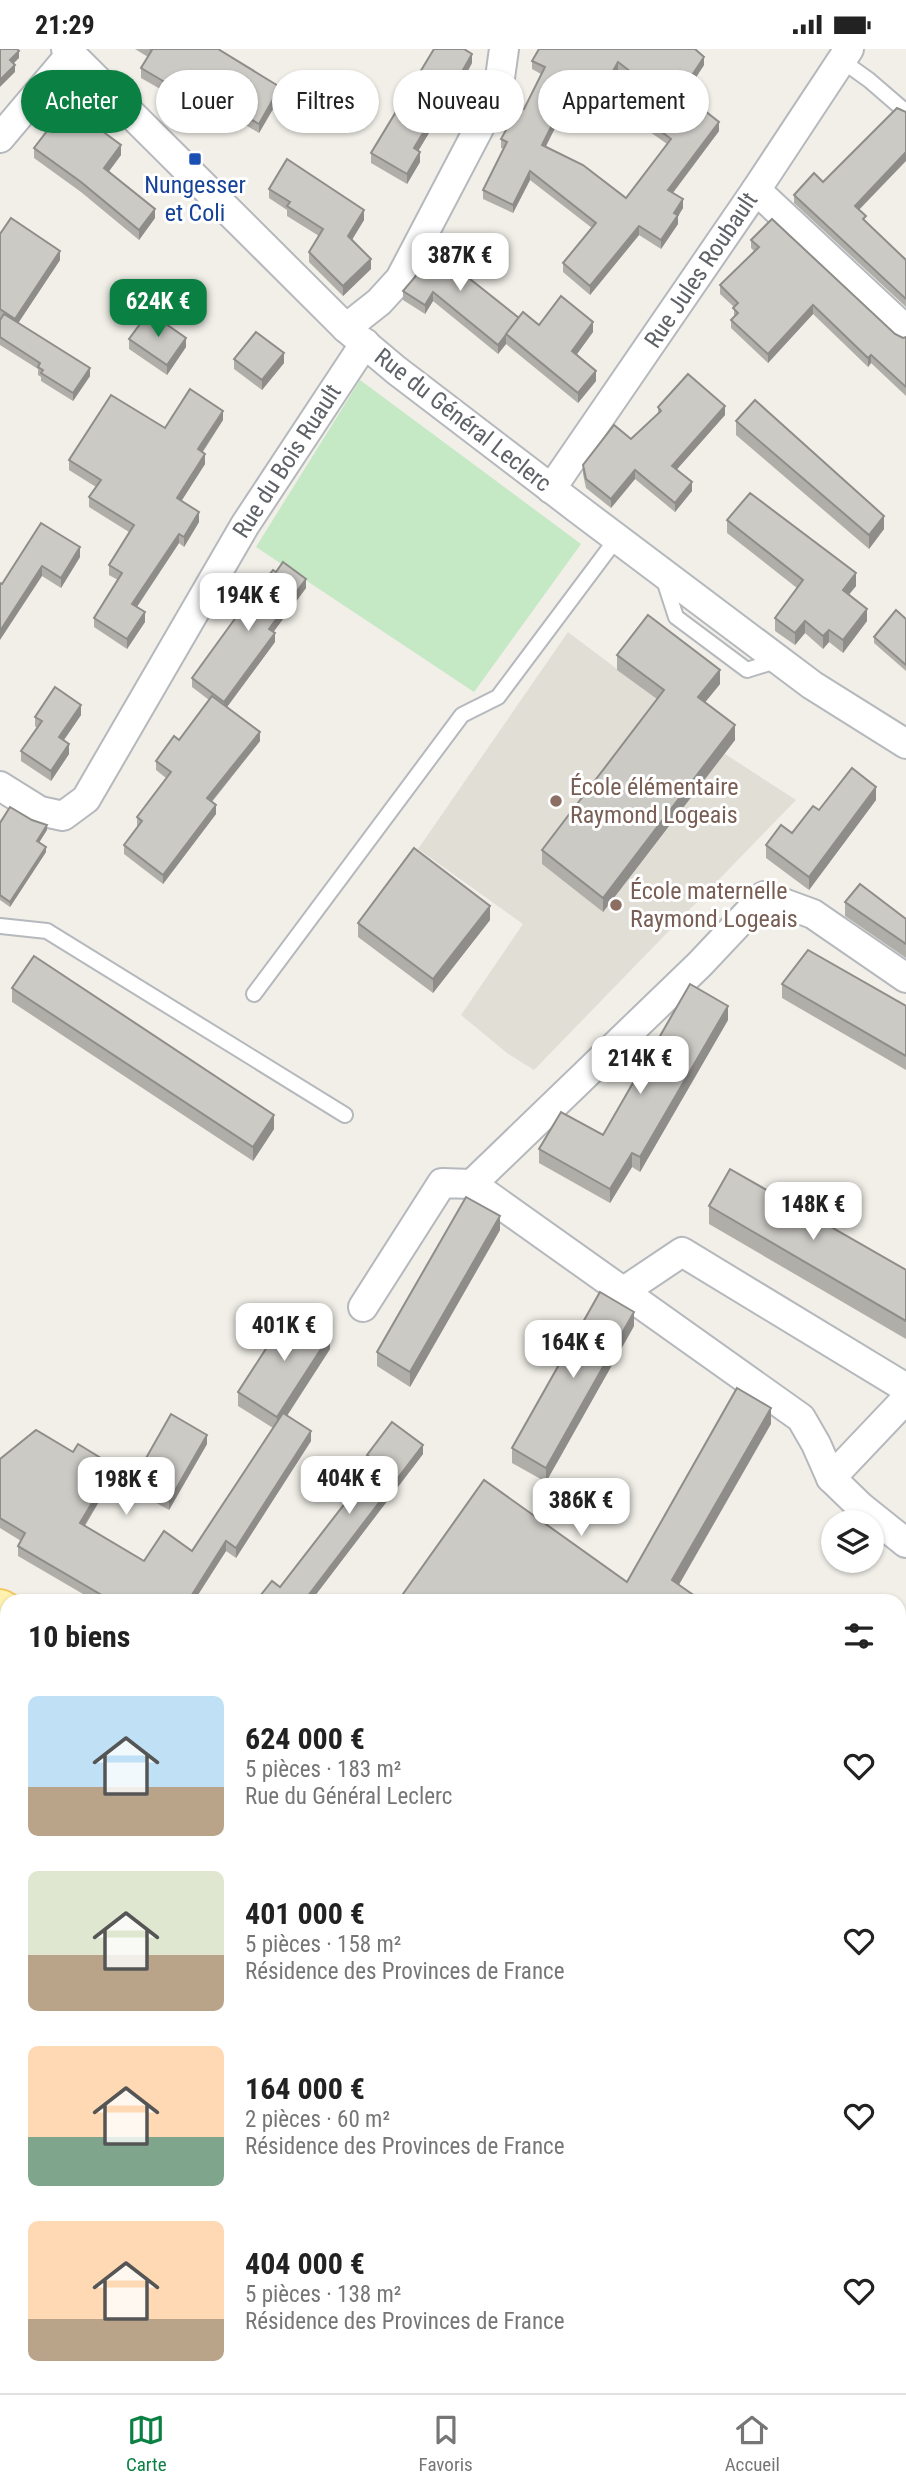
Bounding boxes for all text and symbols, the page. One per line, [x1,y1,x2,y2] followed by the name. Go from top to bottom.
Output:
[35,10,95,40] text: 21:29
[21,70,142,133] chip: Acheter
[156,70,258,133] chip: Louer
[272,70,379,133] chip: Filtres
[393,70,524,133] chip: Nouveau
[538,70,709,133] chip: Appartement
[187,151,203,167] marker: Nungesser et Coli
[144,171,246,227] place label: Nungesser et Coli
[639,187,763,353] street label: Rue Jules Roubault
[403,233,517,293] pin: 387K €
[428,242,492,269] text: 387K €
[101,279,215,339] pin: 624K €
[126,288,190,315] text: 624K €
[369,342,557,498] street label: Rue du Général Leclerc
[227,379,347,543] street label: Rue du Bois Ruault
[191,573,305,633] pin: 194K €
[216,582,280,609] text: 194K €
[570,773,739,829] place label: École élémentaire Raymond Logeais
[548,793,564,809] marker: École élémentaire Raymond Logeais
[630,877,798,933] place label: École maternelle Raymond Logeais
[608,897,624,913] marker: École maternelle Raymond Logeais
[583,1037,697,1096] pin: 214K €
[608,1045,672,1072] text: 214K €
[756,1183,870,1242] pin: 148K €
[781,1191,845,1218] text: 148K €
[227,1303,341,1363] pin: 401K €
[252,1312,316,1339] text: 401K €
[516,1321,630,1380] pin: 164K €
[541,1329,605,1356] text: 164K €
[69,1457,183,1517] pin: 198K €
[292,1457,406,1516] pin: 404K €
[317,1465,381,1492] text: 404K €
[94,1466,158,1493] text: 198K €
[524,1479,638,1538] pin: 386K €
[549,1487,613,1514] text: 386K €
[821,1510,884,1573] map controls
[821,1510,884,1573] button: layers
[840,1617,878,1655] icon: filters
[28,1619,130,1654] text: 10 biens
[245,1721,365,1756] text: 624 000 €
[84,1724,168,1808] icon: home
[840,1747,878,1785] icon: heart
[245,1756,401,1783] text: 5 pièces · 183 m²
[245,1783,452,1810] text: Rue du Général Leclerc
[245,1896,365,1931] text: 401 000 €
[84,1899,168,1983] icon: home
[840,1922,878,1960] icon: heart
[245,1931,401,1958] text: 5 pièces · 158 m²
[245,1958,564,1985] text: Résidence des Provinces de France
[245,2071,365,2106] text: 164 000 €
[84,2074,168,2158] icon: home
[840,2097,878,2135] icon: heart
[245,2106,390,2133] text: 2 pièces · 60 m²
[245,2133,564,2160] text: Résidence des Provinces de France
[245,2246,365,2281] text: 404 000 €
[84,2249,168,2333] icon: home
[840,2272,878,2310] icon: heart
[245,2281,401,2308] text: 5 pièces · 138 m²
[245,2308,564,2335] text: Résidence des Provinces de France
[126,2411,167,2476] tab: Carte
[419,2411,473,2476] tab: Favoris
[725,2411,780,2476] tab: Accueil

